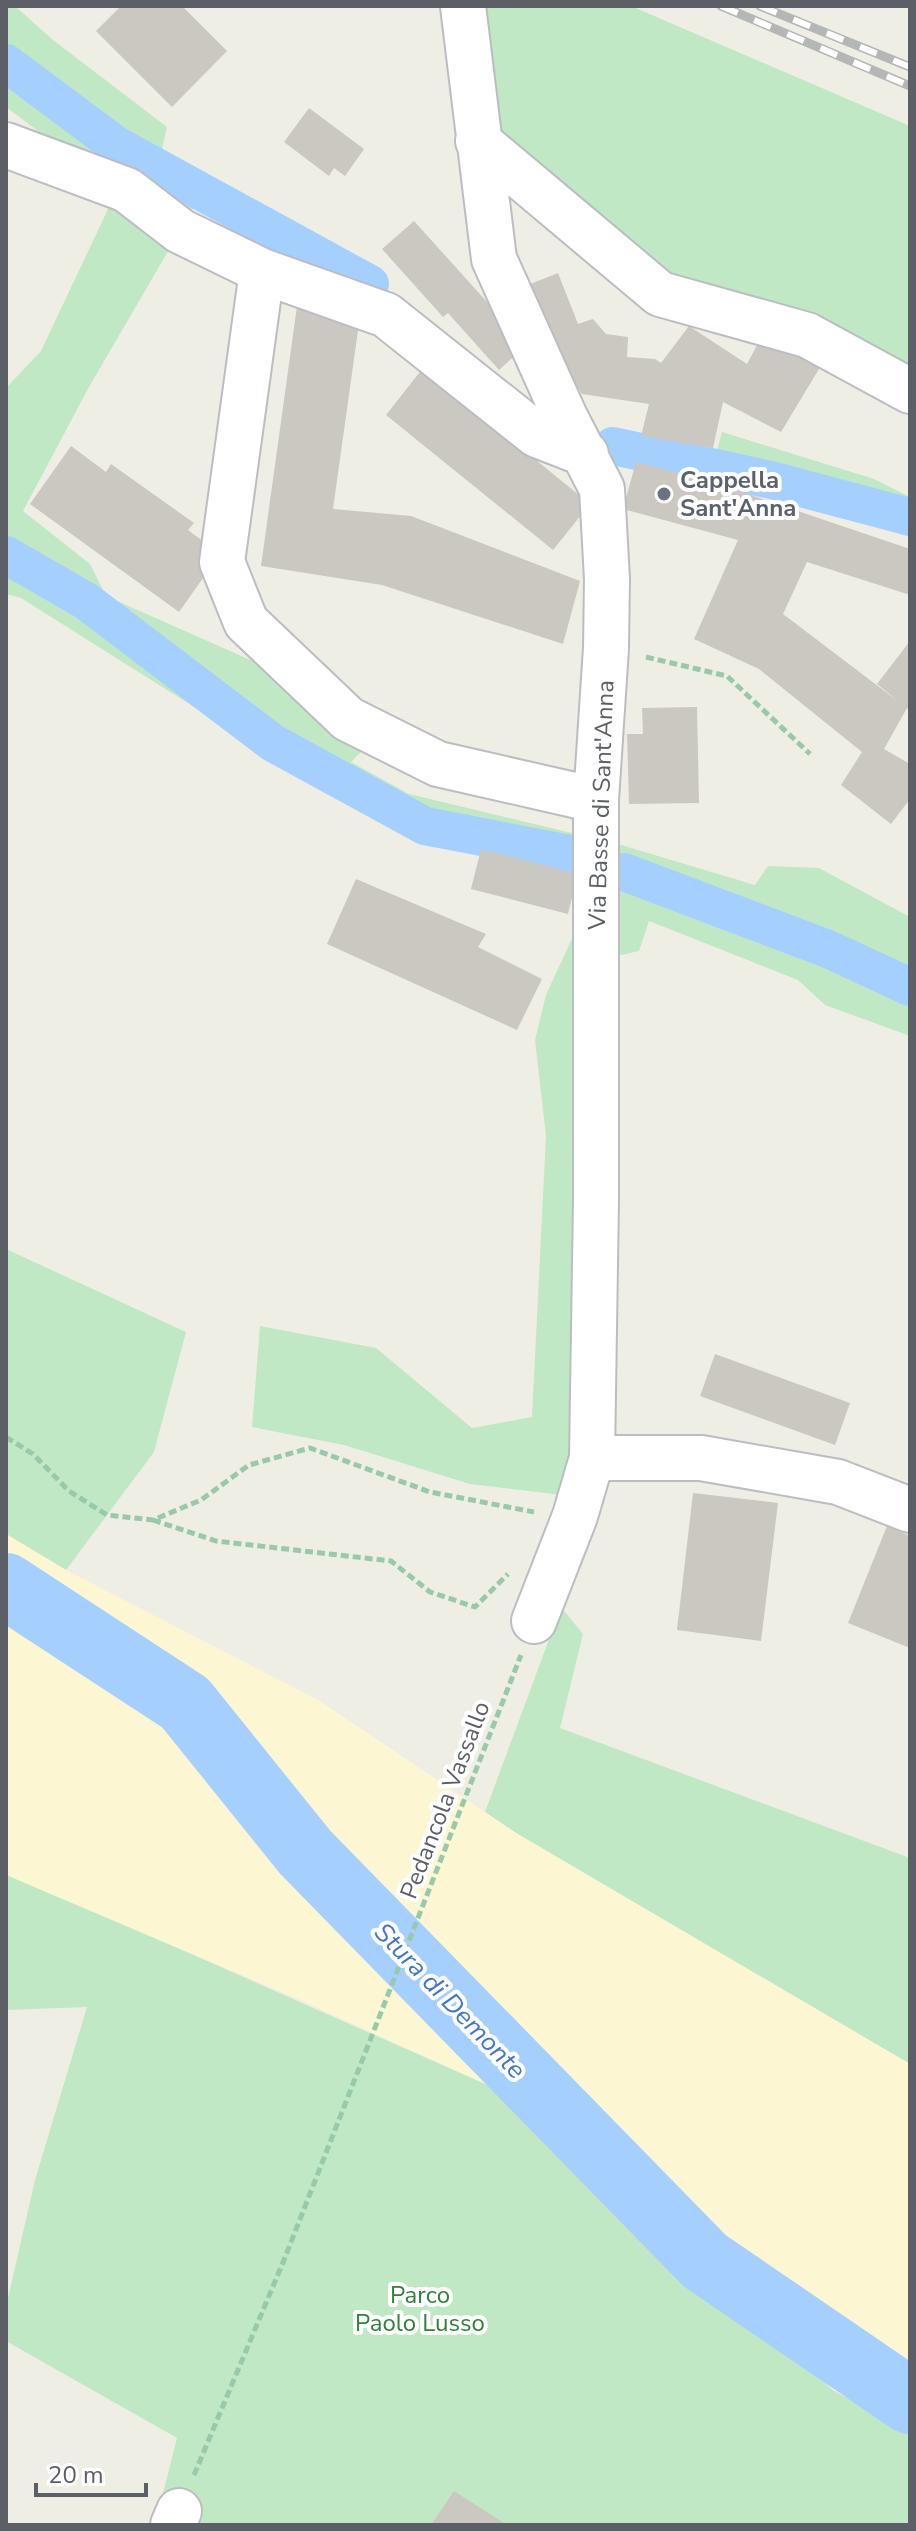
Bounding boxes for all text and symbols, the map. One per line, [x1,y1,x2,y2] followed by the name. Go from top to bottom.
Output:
[680,464,796,524] place label: Cappella Sant'Anna
[655,485,673,503] marker: Cappella Sant'Anna
[581,680,621,931] street label: Via Basse di Sant'Anna
[393,1697,497,1903] street label: Pedancola Vassallo
[366,1915,534,2087] water label: Stura di Demonte
[355,2279,485,2339] park label: Parco Paolo Lusso
[36,2447,146,2497] scale bar
[48,2459,104,2491] text: 20 m

